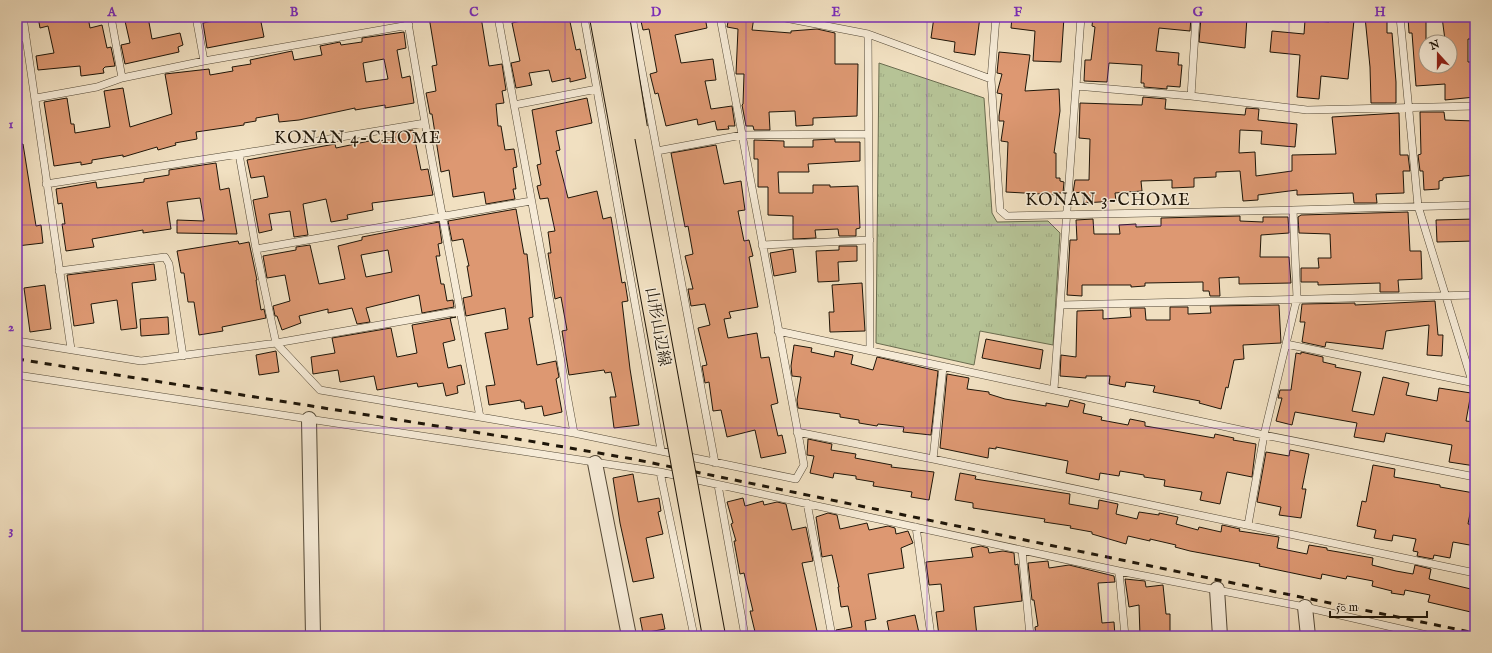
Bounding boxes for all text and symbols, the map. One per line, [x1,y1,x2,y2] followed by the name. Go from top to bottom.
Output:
[107,4,118,21] text: A
[290,4,299,21] text: B
[469,4,479,21] text: C
[651,4,662,21] text: D
[831,4,841,21] text: E
[1014,4,1023,21] text: F
[1193,4,1204,21] text: G
[1374,4,1386,21] text: H
[1418,34,1458,74] north arrow
[1427,37,1442,54] text: N
[9,116,14,133] text: 1
[274,128,442,149] district label: KONAN 4-CHOME
[1025,190,1191,211] district label: KONAN 3-CHOME
[640,286,674,368] street label: 山形山辺線
[8,319,14,336] text: 2
[9,522,14,539] text: 3
[1330,593,1427,619] scale bar
[1336,600,1358,615] text: 50 m

